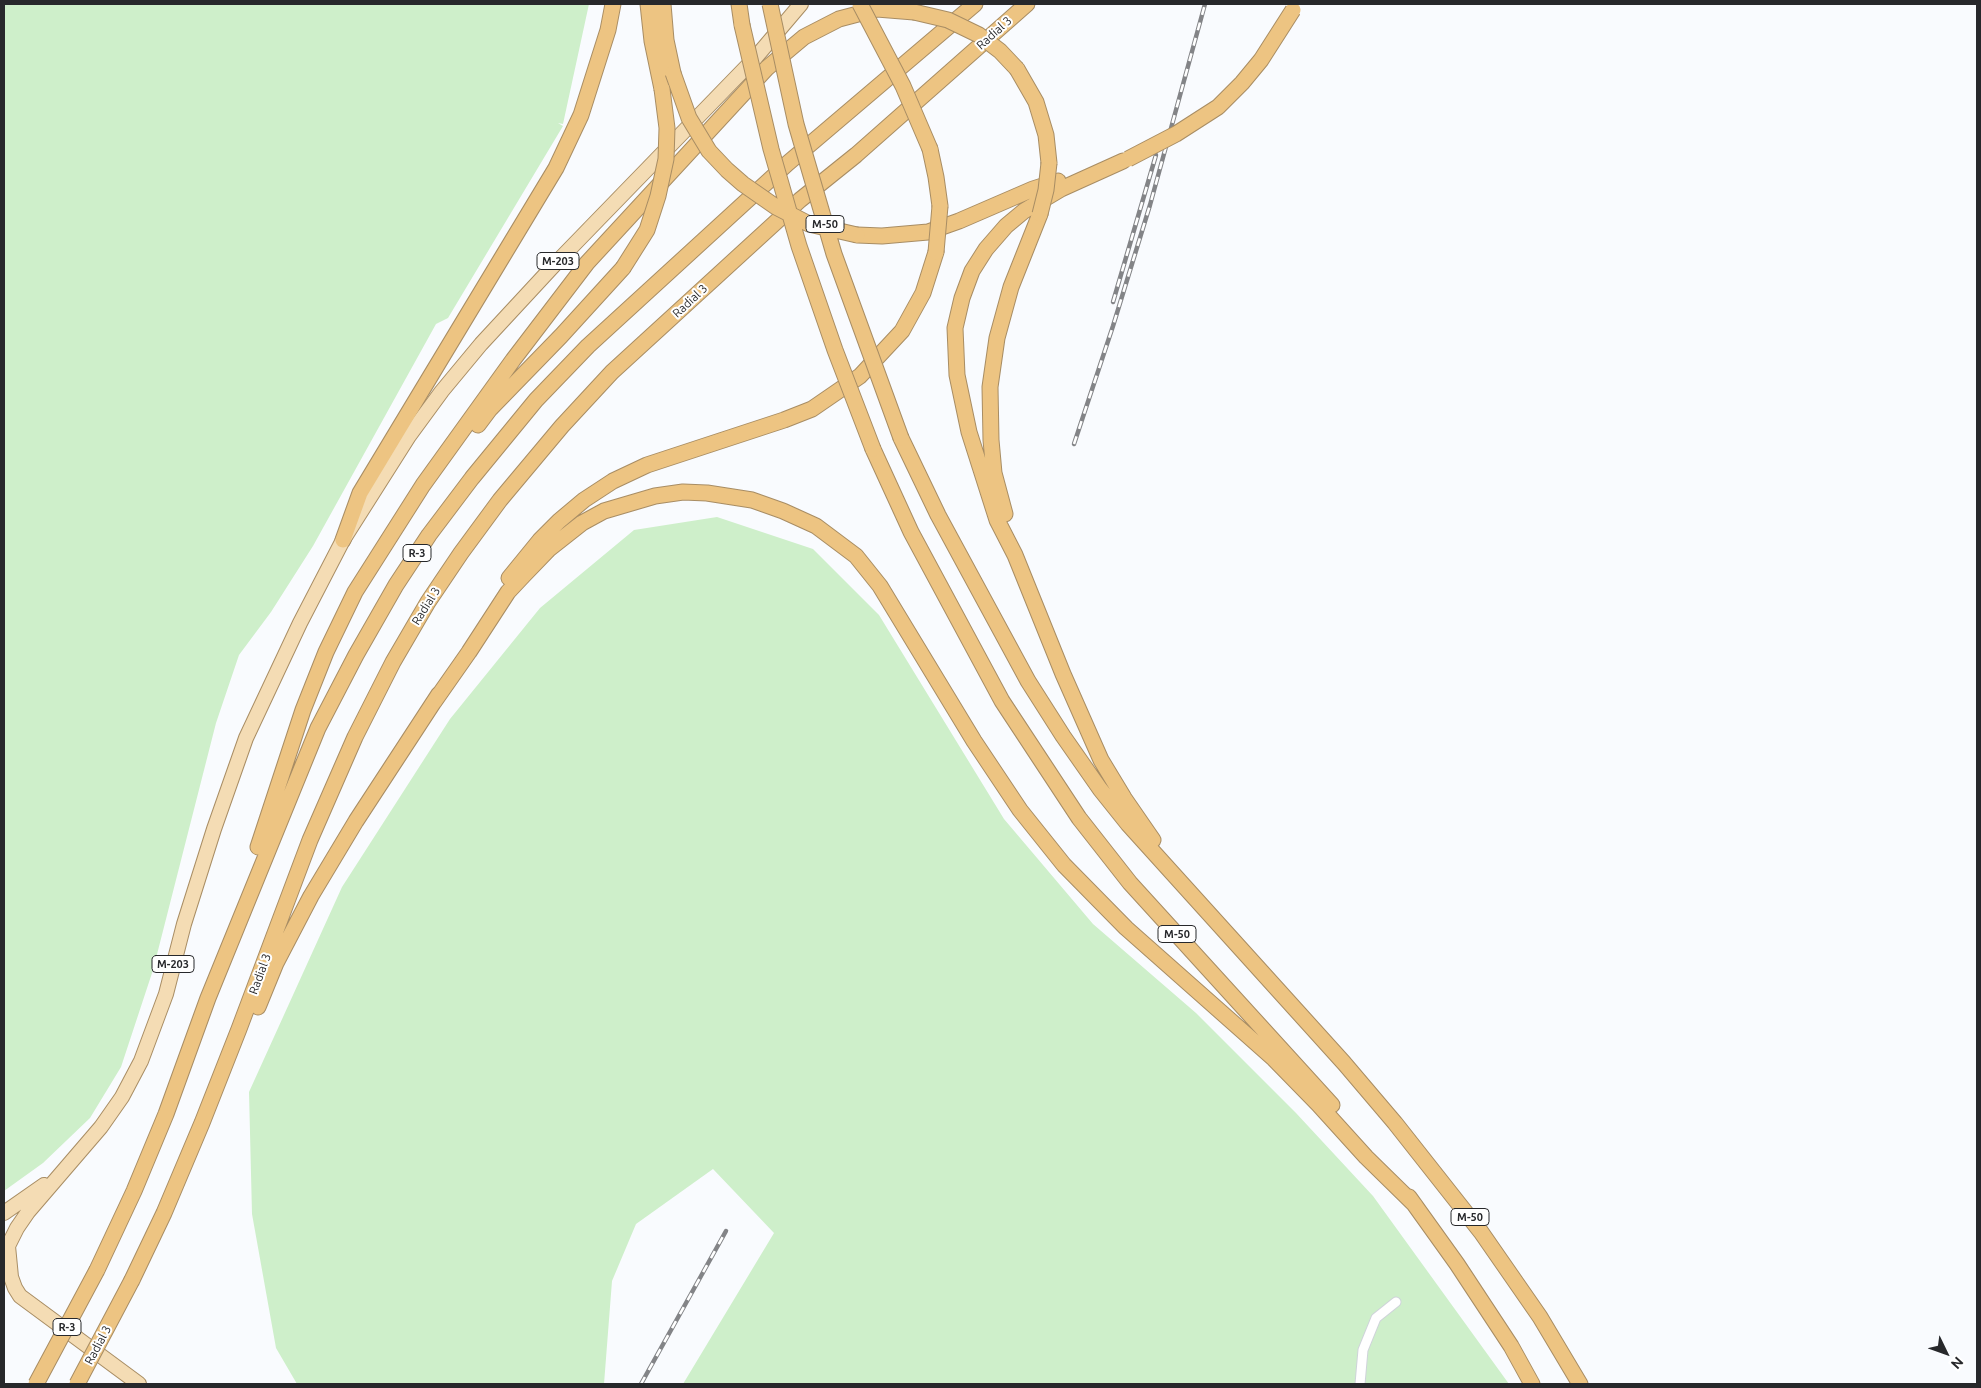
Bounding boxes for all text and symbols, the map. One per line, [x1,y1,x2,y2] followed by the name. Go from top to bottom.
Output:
[973,13,1015,53] street label: Radial 3
[806,215,844,232] road number: M-50
[537,252,579,270] road number: M-203
[670,281,710,321] street label: Radial 3
[403,544,431,562] road number: R-3
[409,584,443,628] street label: Radial 3
[1158,926,1196,942] road number: M-50
[246,952,274,996] street label: Radial 3
[152,956,194,972] road number: M-203
[1451,1208,1489,1226] road number: M-50
[53,1318,81,1335] road number: R-3
[82,1323,114,1367] street label: Radial 3
[1921,1328,1971,1378] north arrow
[1948,1354,1967,1372] text: N

